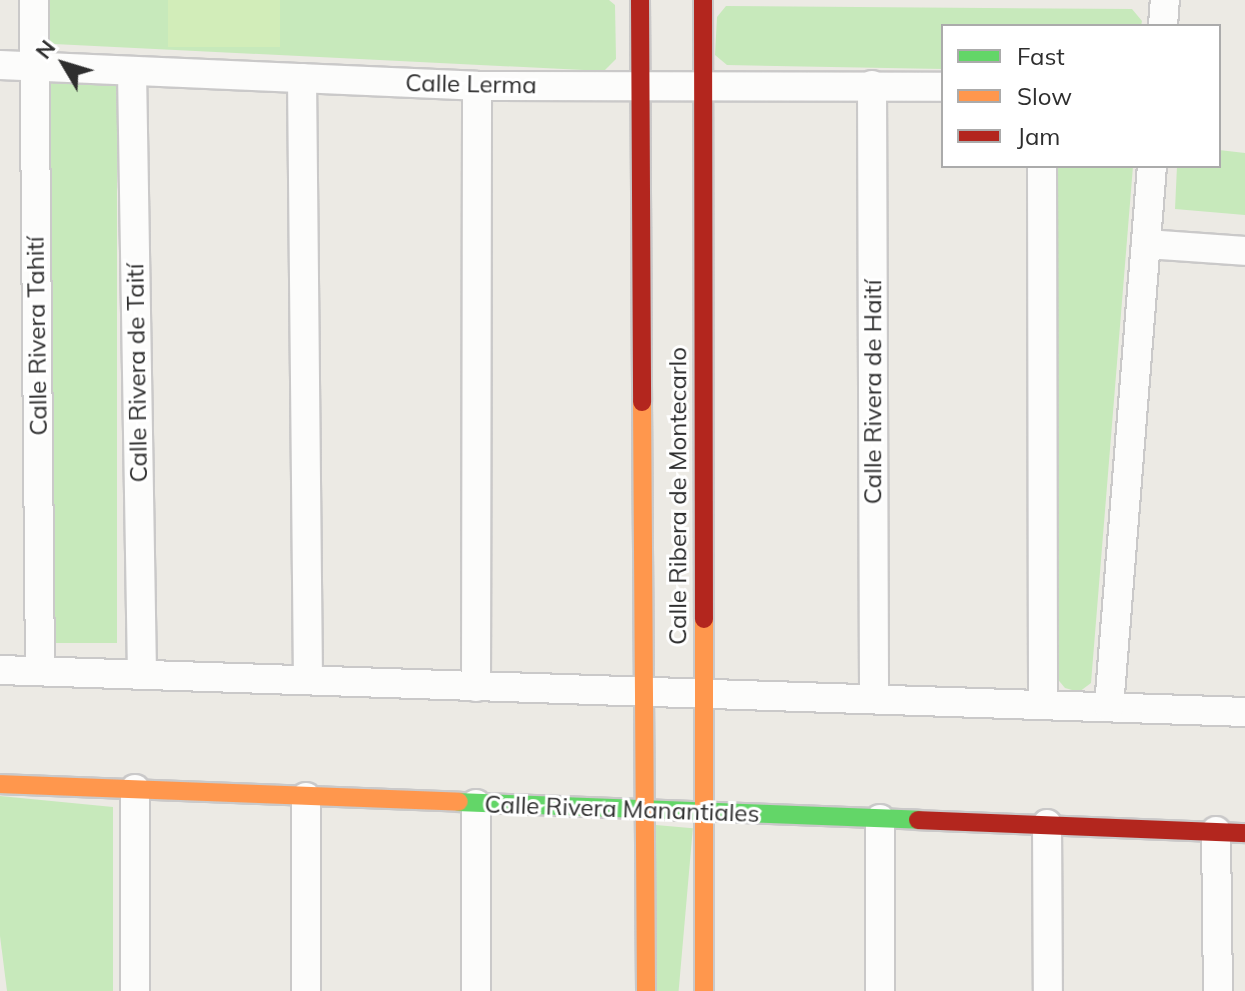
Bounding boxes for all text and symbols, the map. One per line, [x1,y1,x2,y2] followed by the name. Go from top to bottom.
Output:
[24,24,104,104] north arrow
[941,24,1221,168] legend
[29,34,61,64] text: N
[1017,41,1065,71] text: Fast
[405,68,537,100] street label: Calle Lerma
[1017,81,1072,111] text: Slow
[1017,121,1060,151] text: Jam
[21,236,53,436] street label: Calle Rivera Tahití
[121,263,153,483] street label: Calle Rivera de Taití
[859,280,887,504] street label: Calle Rivera de Haití
[664,347,692,645] street label: Calle Ribera de Montecarlo
[484,790,760,828] street label: Calle Rivera Manantiales

